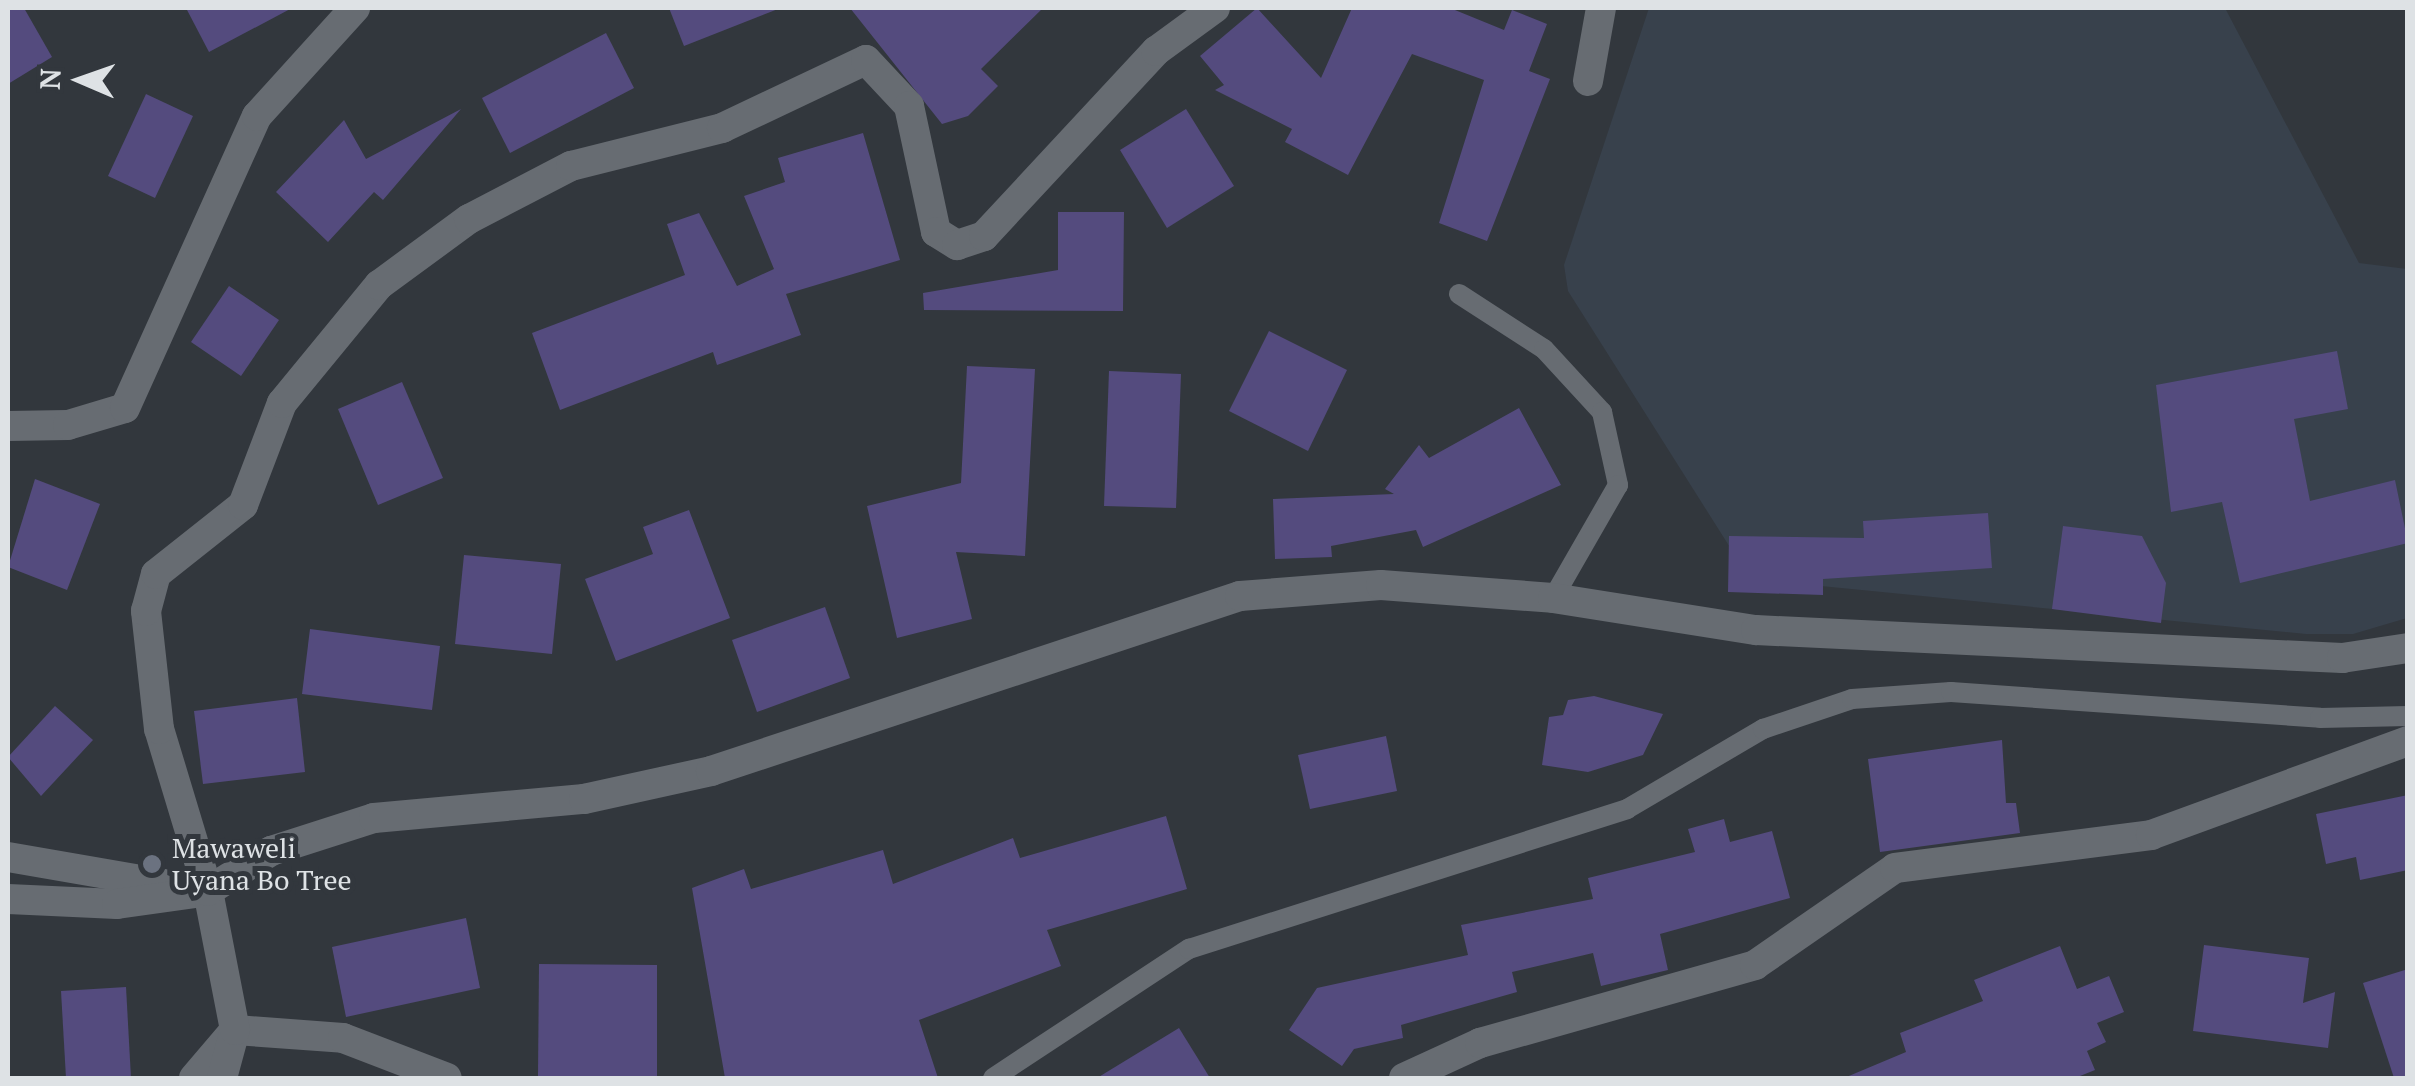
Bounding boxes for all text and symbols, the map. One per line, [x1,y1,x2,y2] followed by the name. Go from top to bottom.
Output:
[30,30,130,130] north arrow
[31,68,68,90] text: N
[172,831,352,897] place label: Mawaweli Uyana Bo Tree
[141,853,163,875] marker: Mawaweli Uyana Bo Tree

